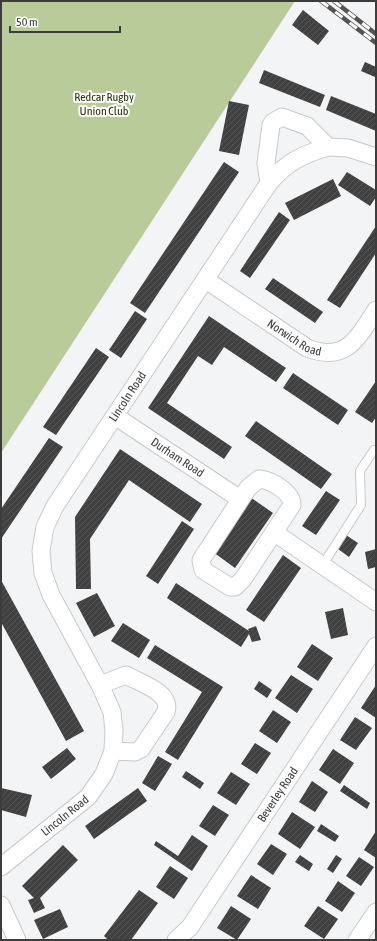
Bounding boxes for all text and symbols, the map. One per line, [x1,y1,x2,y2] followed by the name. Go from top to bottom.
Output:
[10,8,120,34] scale bar
[16,15,38,29] text: 50 m
[74,90,134,118] park label: Redcar Rugby Union Club
[265,316,323,359] street label: Norwich Road
[106,369,149,424] street label: Lincoln Road
[148,435,207,480] street label: Durham Road
[255,764,301,825] street label: Beverley Road
[38,792,91,839] street label: Lincoln Road

